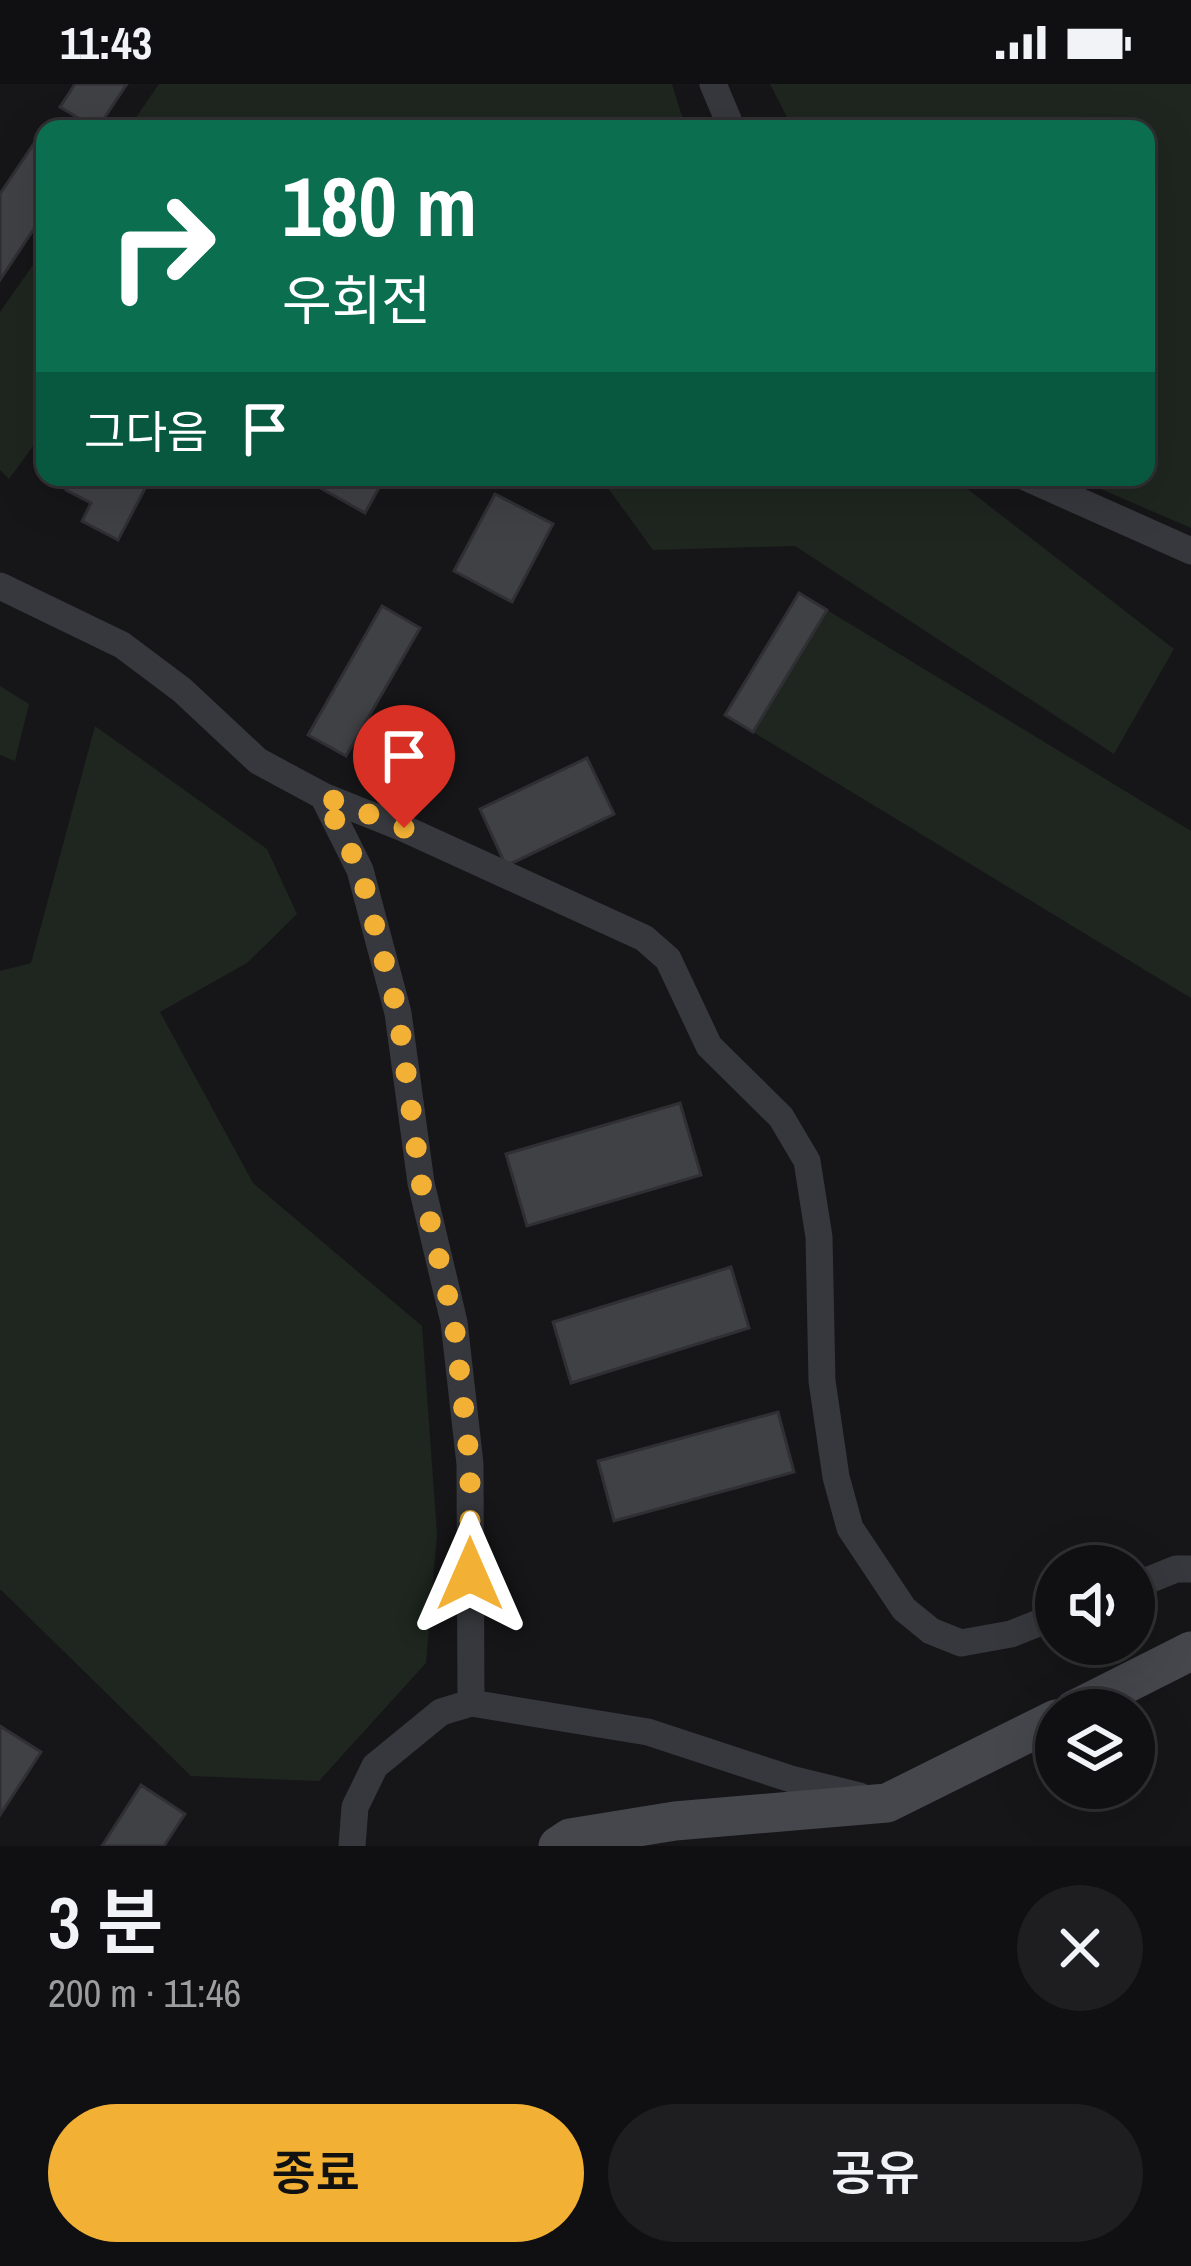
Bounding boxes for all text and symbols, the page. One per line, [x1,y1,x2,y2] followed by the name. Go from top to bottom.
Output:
[60,12,152,73] text: 11:43
[282,149,477,262] text: 180 m
[84,168,240,324] icon: right
[282,264,431,337] text: 우회전
[232,396,298,462] icon: arrive
[84,401,208,462] text: 그다음
[353,705,455,828] pin
[371,723,437,789] icon: arrive
[407,1511,533,1637] position arrow
[1035,1545,1155,1809] map controls
[1035,1545,1155,1665] button: sound
[1035,1689,1155,1809] button: layers
[48,1873,164,1970] text: 3 분
[1017,1885,1143,2011] button: close
[48,1967,241,2019] text: 200 m · 11:46
[48,2104,584,2242] button: 종료
[608,2104,1143,2242] button: 공유

